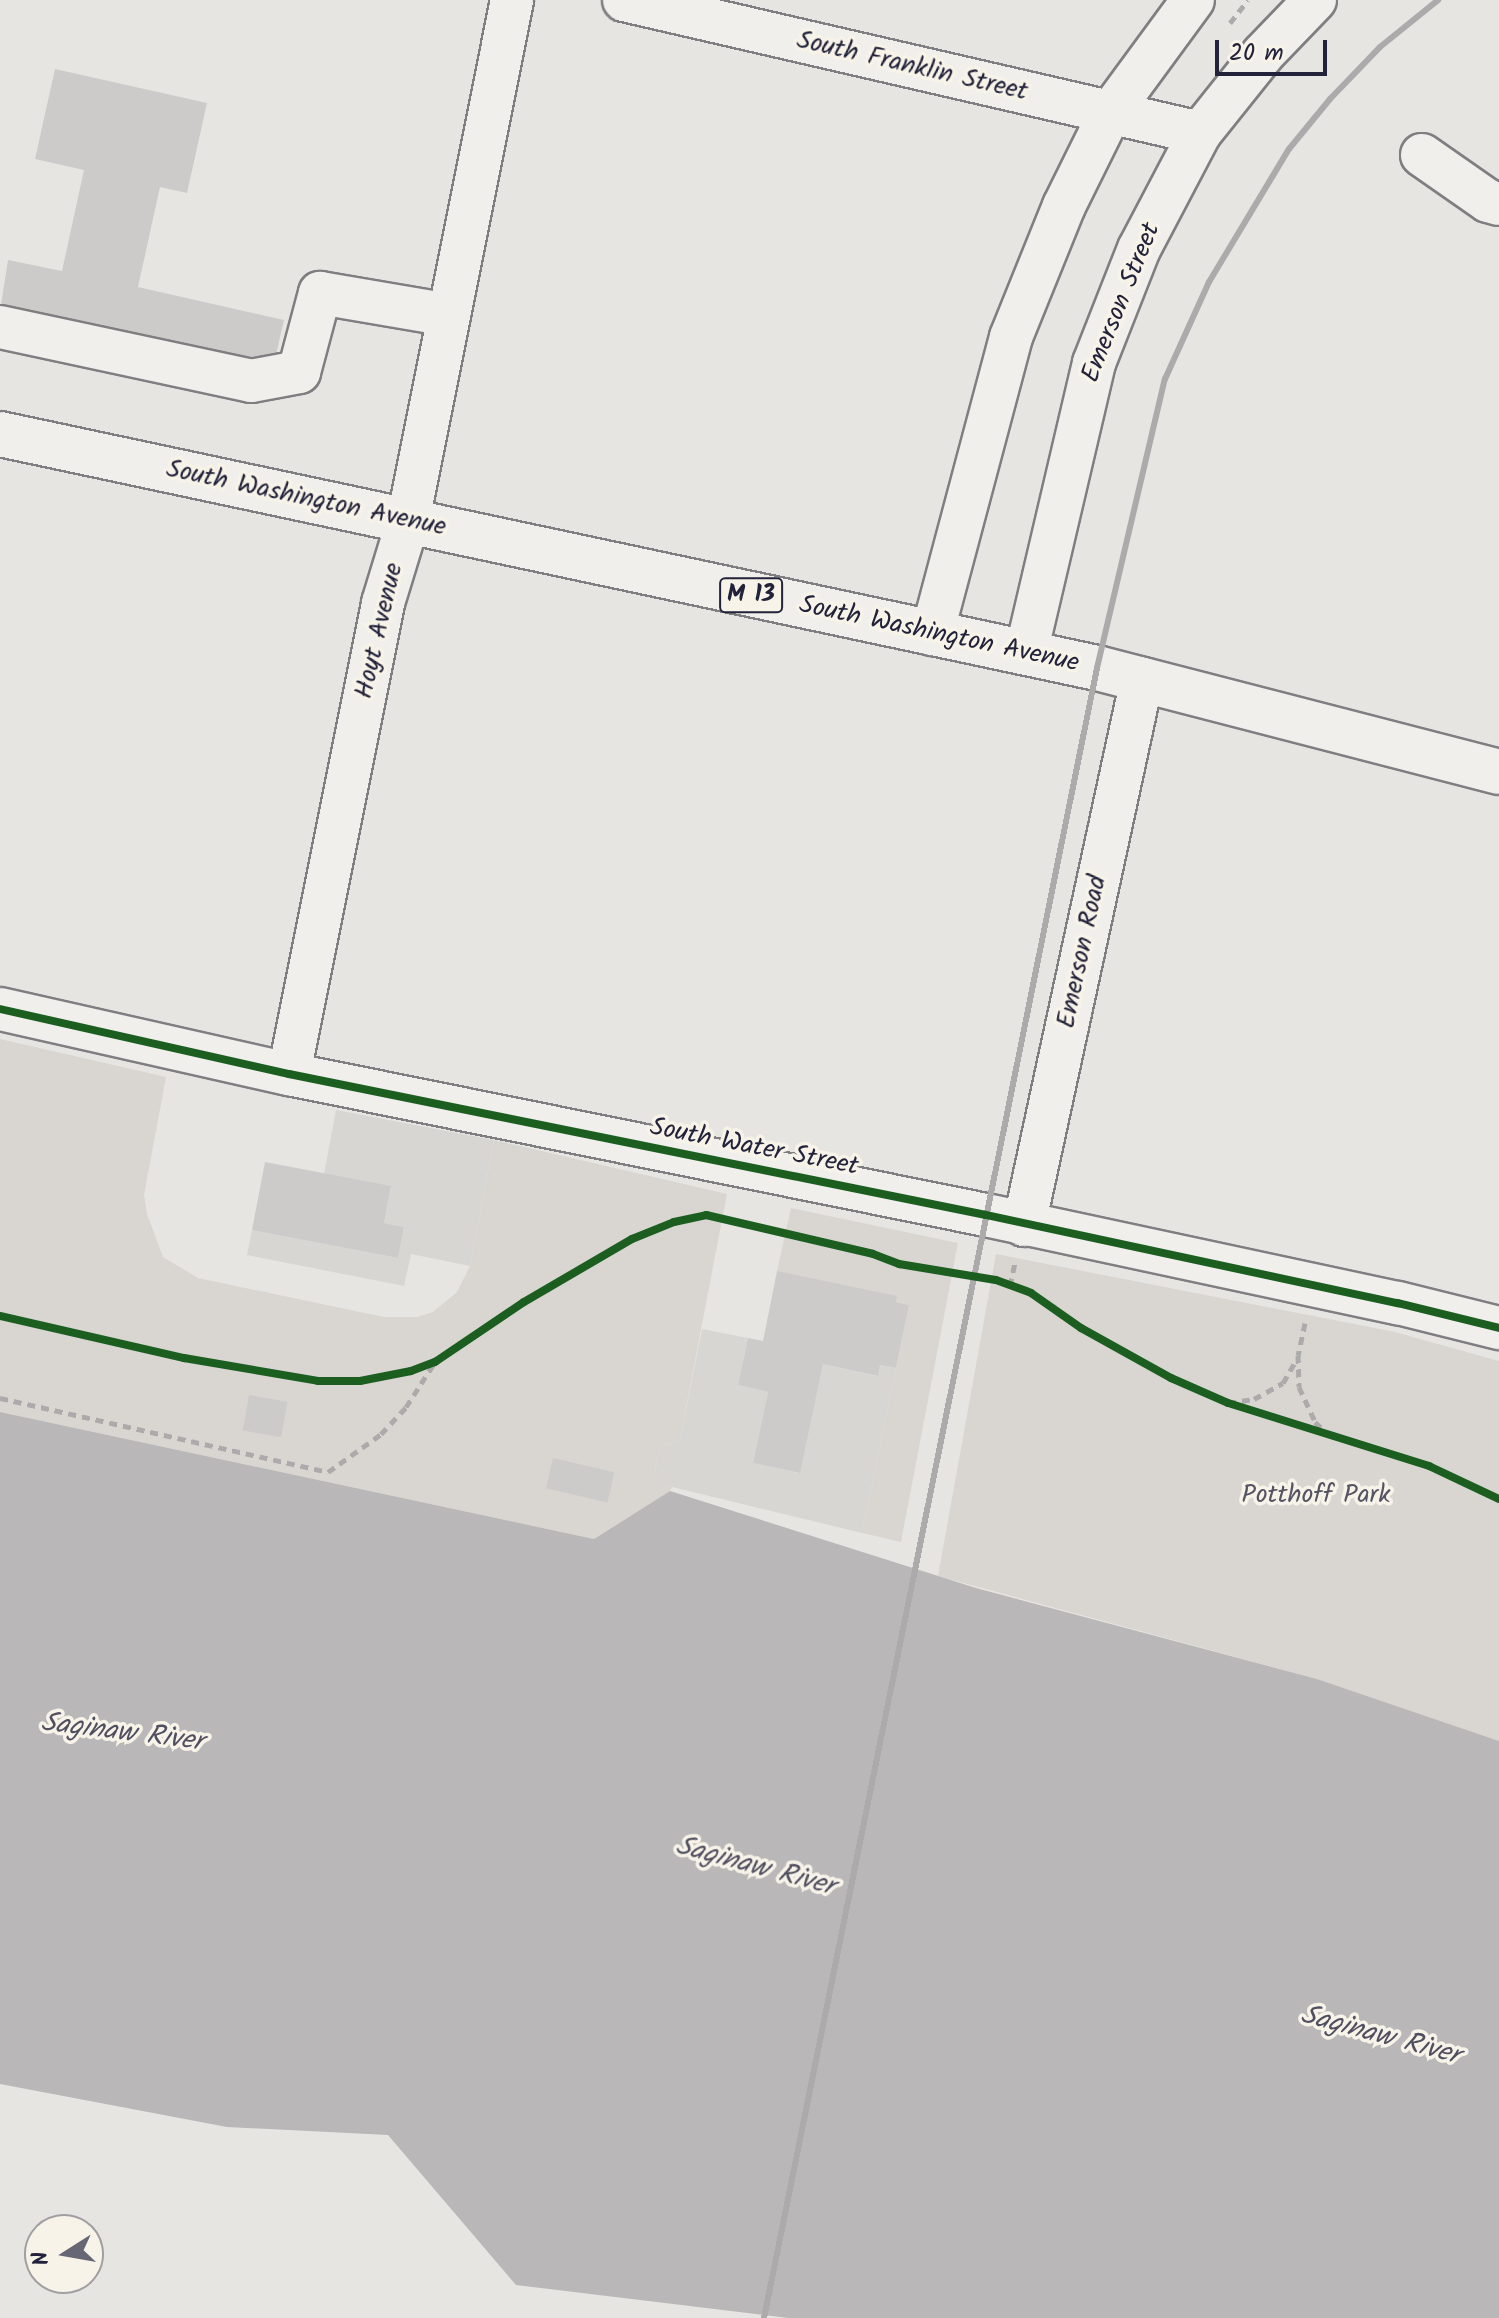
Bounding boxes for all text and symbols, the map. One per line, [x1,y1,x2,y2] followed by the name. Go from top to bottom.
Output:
[1219,24,1331,74] scale bar
[794,25,1030,109] street label: South Franklin Street
[1229,34,1284,73] text: 20 m
[1076,219,1168,387] street label: Emerson Street
[163,454,449,544] street label: South Washington Avenue
[349,560,411,702] street label: Hoyt Avenue
[719,575,783,615] road number: M 13
[796,590,1082,680] street label: South Washington Avenue
[1052,873,1114,1031] street label: Emerson Road
[647,1112,861,1184] street label: South Water Street
[1242,1480,1390,1512] park label: Potthoff Park
[39,1706,205,1760] water label: Saginaw River
[672,1830,838,1904] water label: Saginaw River
[1297,1999,1463,2073] water label: Saginaw River
[24,2214,104,2294] north arrow
[23,2248,60,2268] text: N

